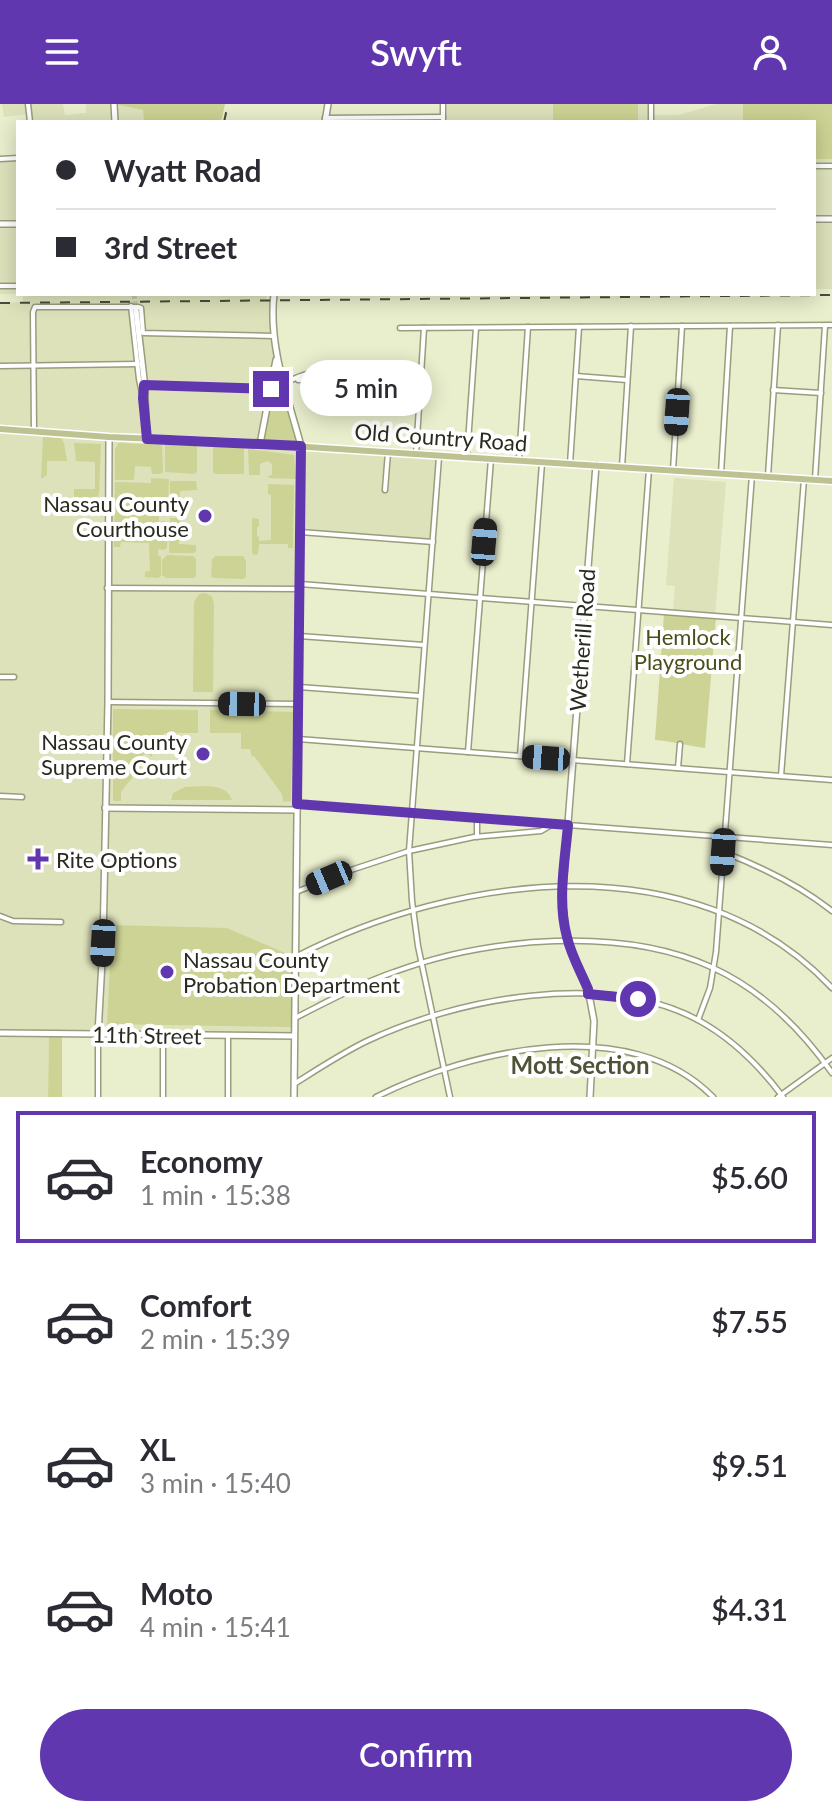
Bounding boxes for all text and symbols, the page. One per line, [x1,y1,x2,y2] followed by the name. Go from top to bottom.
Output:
[40,30,84,74] icon: menu
[370,30,462,74] text: Swyft
[748,30,792,74] icon: person
[104,152,262,188] text: Wyatt Road
[104,229,237,265] text: 3rd Street
[299,361,431,417] callout: 5 min
[253,371,289,407] route end
[334,372,398,404] text: 5 min
[663,387,691,437] car
[354,417,528,457] street label: Old Country Road
[43,490,190,542] place label: Nassau County Courthouse
[196,507,214,525] marker: Nassau County Courthouse
[470,517,498,567] car
[564,568,600,712] street label: Wetherill Road
[634,623,742,675] park label: Hemlock Playground
[218,692,266,716] car
[41,728,188,780] place label: Nassau County Supreme Court
[521,744,571,772] car
[194,745,212,763] marker: Nassau County Supreme Court
[709,827,737,877] car
[56,846,177,873] place label: Rite Options
[27,848,49,870] marker: Rite Options
[302,858,356,898] car
[90,918,116,968] car
[183,946,400,998] place label: Nassau County Probation Department
[158,963,176,981] marker: Nassau County Probation Department
[620,981,656,1017] route start
[92,1021,202,1049] street label: 11th Street
[511,1050,649,1079] district label: Mott Section
[44,1141,116,1213] icon: car
[140,1143,263,1179] text: Economy
[711,1159,788,1195] text: $5.60
[140,1179,291,1211] text: 1 min · 15:38
[44,1285,116,1357] icon: car
[140,1287,252,1323] text: Comfort
[711,1303,788,1339] text: $7.55
[140,1323,291,1355] text: 2 min · 15:39
[44,1429,116,1501] icon: car
[140,1431,176,1467] text: XL
[711,1447,788,1483] text: $9.51
[140,1467,291,1499] text: 3 min · 15:40
[44,1573,116,1645] icon: car
[140,1575,213,1611] text: Moto
[711,1591,788,1627] text: $4.31
[140,1611,291,1643] text: 4 min · 15:41
[40,1709,792,1801] button: Confirm

